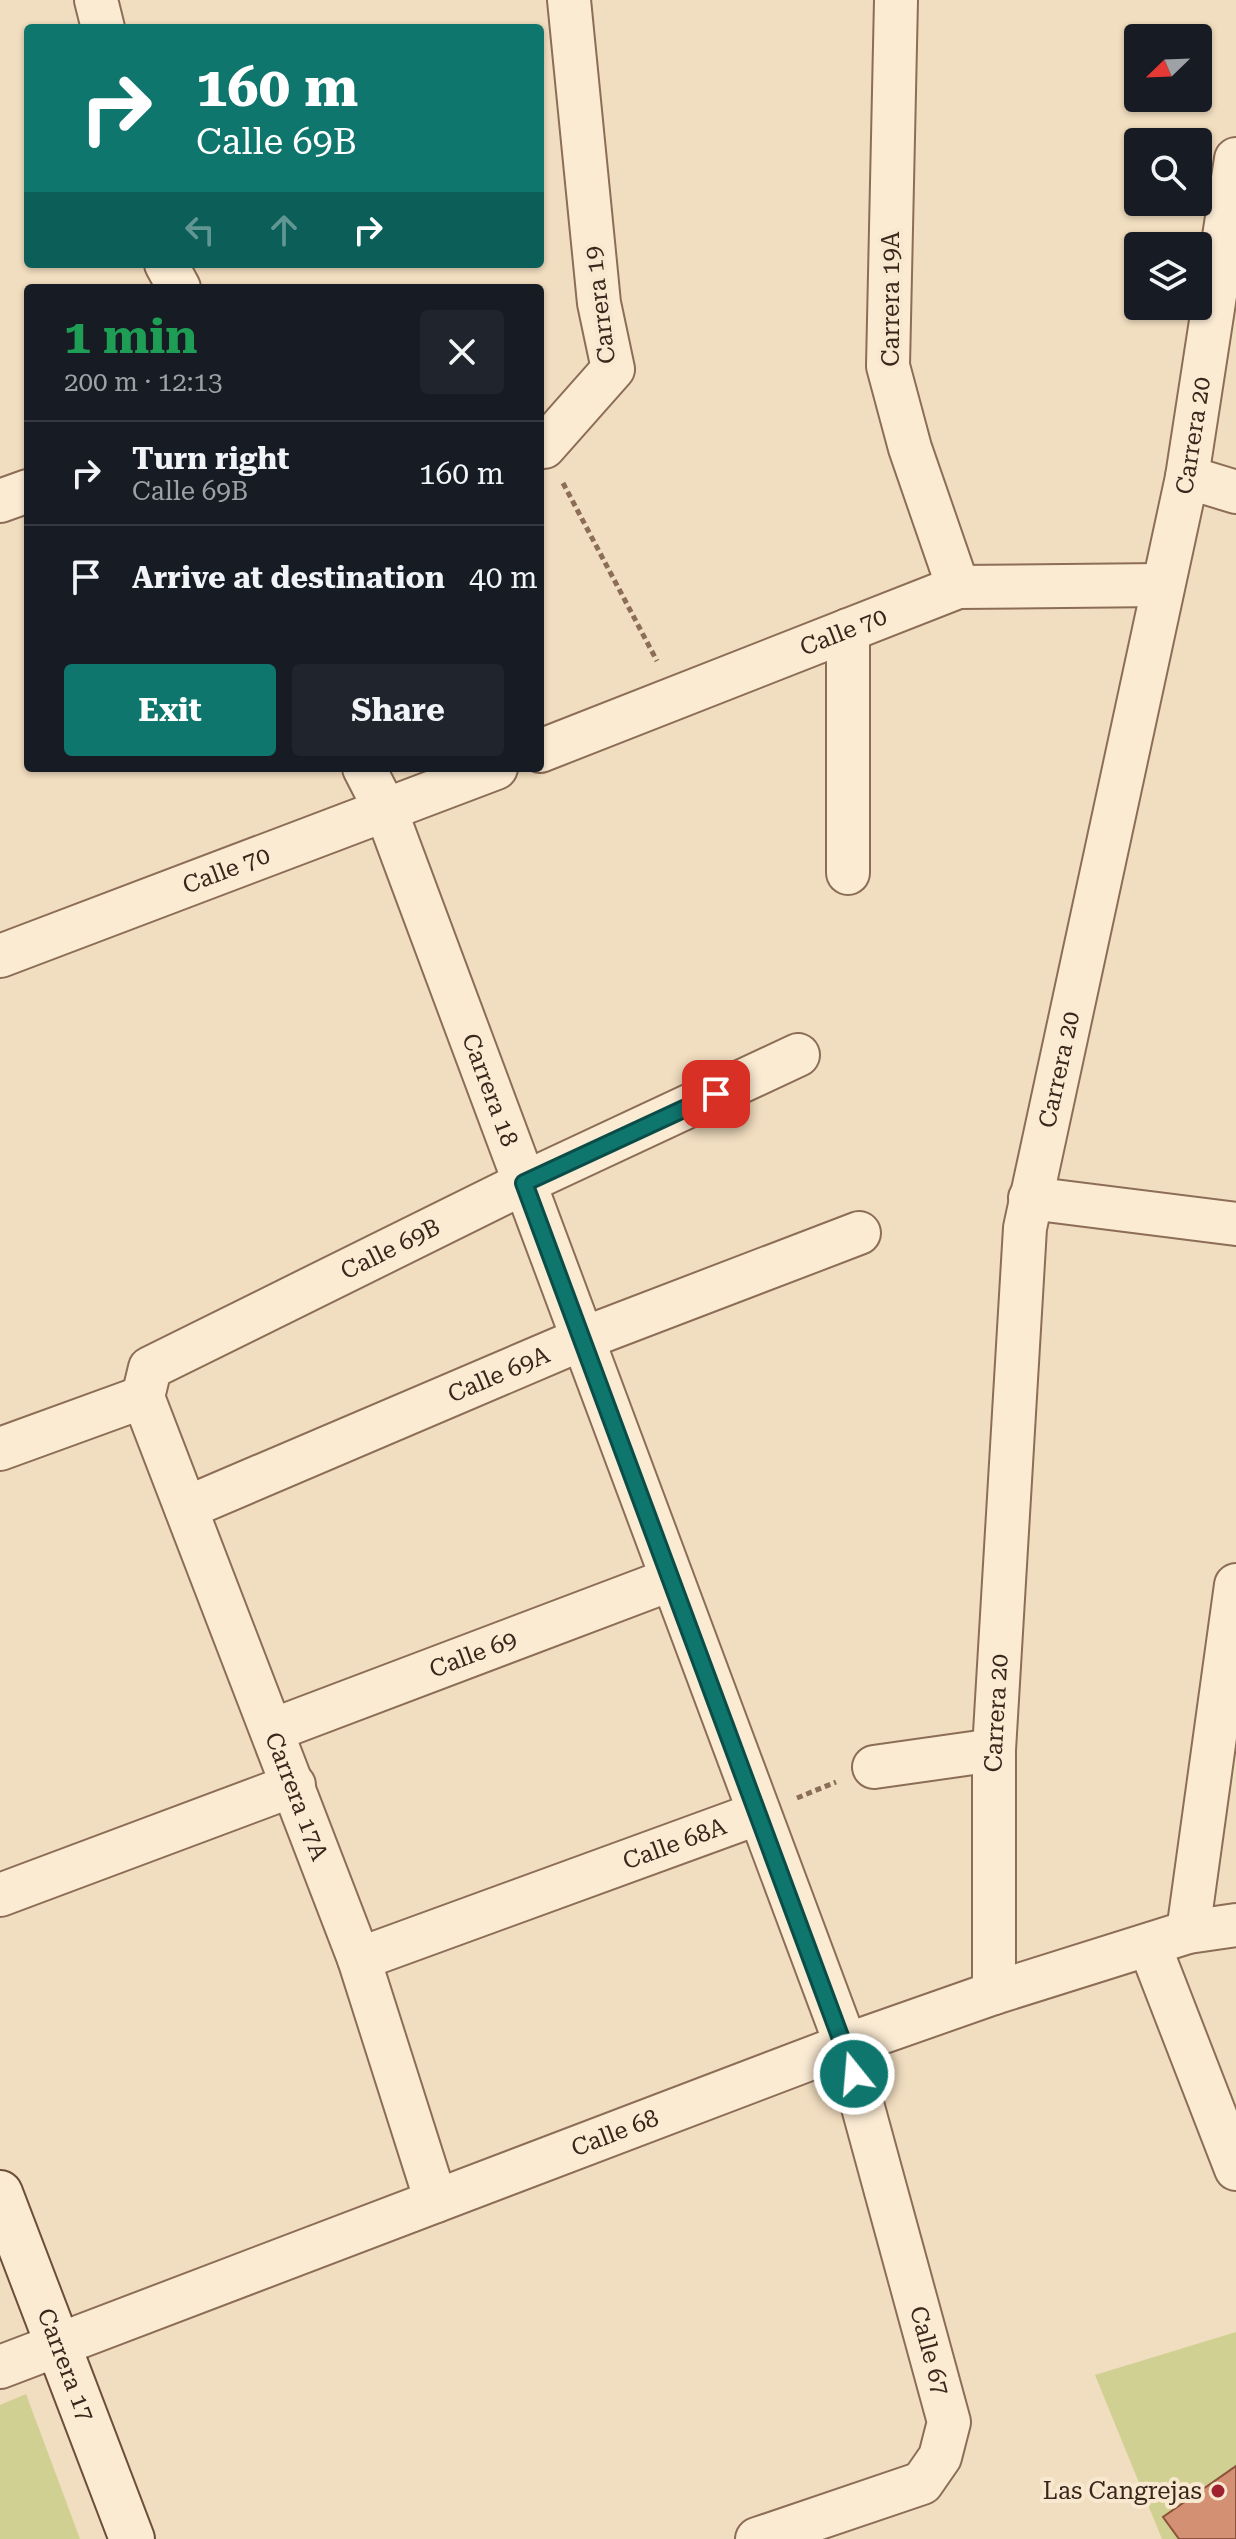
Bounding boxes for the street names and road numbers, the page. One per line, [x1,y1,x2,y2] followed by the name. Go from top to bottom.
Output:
[877,231,905,367] street label: Carrera 19A
[579,245,621,365] street label: Carrera 19
[1170,375,1216,497] street label: Carrera 20
[796,602,891,662] street label: Calle 70
[179,841,274,899] street label: Calle 70
[1033,1009,1085,1130] street label: Carrera 20
[456,1030,524,1150] street label: Carrera 18
[336,1213,445,1285] street label: Calle 69B
[444,1340,554,1409] street label: Calle 69A
[426,1625,521,1683] street label: Calle 69
[980,1653,1014,1772] street label: Carrera 20
[259,1728,334,1865] street label: Carrera 17A
[619,1812,730,1875] street label: Calle 68A
[567,2104,663,2162] street label: Calle 68
[904,2303,955,2398] street label: Calle 67
[31,2305,100,2425] street label: Carrera 17

